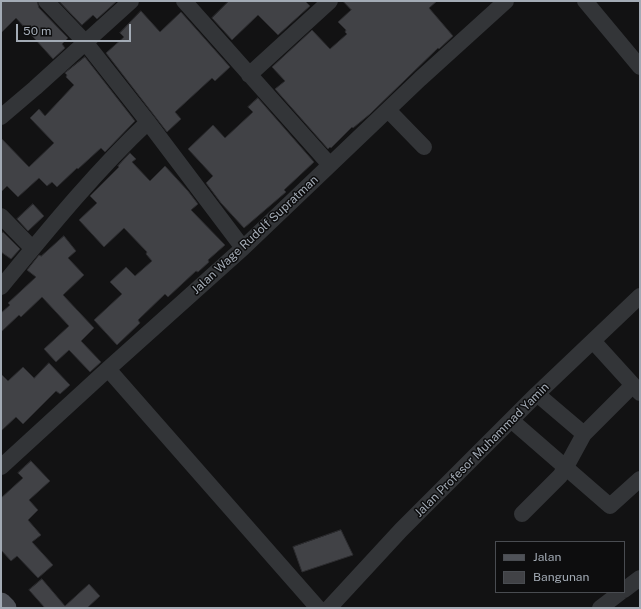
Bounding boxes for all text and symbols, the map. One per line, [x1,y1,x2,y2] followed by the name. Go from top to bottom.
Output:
[18,16,133,42] scale bar
[23,24,51,38] text: 50 m
[189,173,321,297] street label: Jalan Wage Rudolf Supratman
[412,380,552,520] street label: Jalan Profesor Muhammad Yamin
[495,541,625,593] legend
[533,550,561,564] text: Jalan
[533,570,589,584] text: Bangunan

